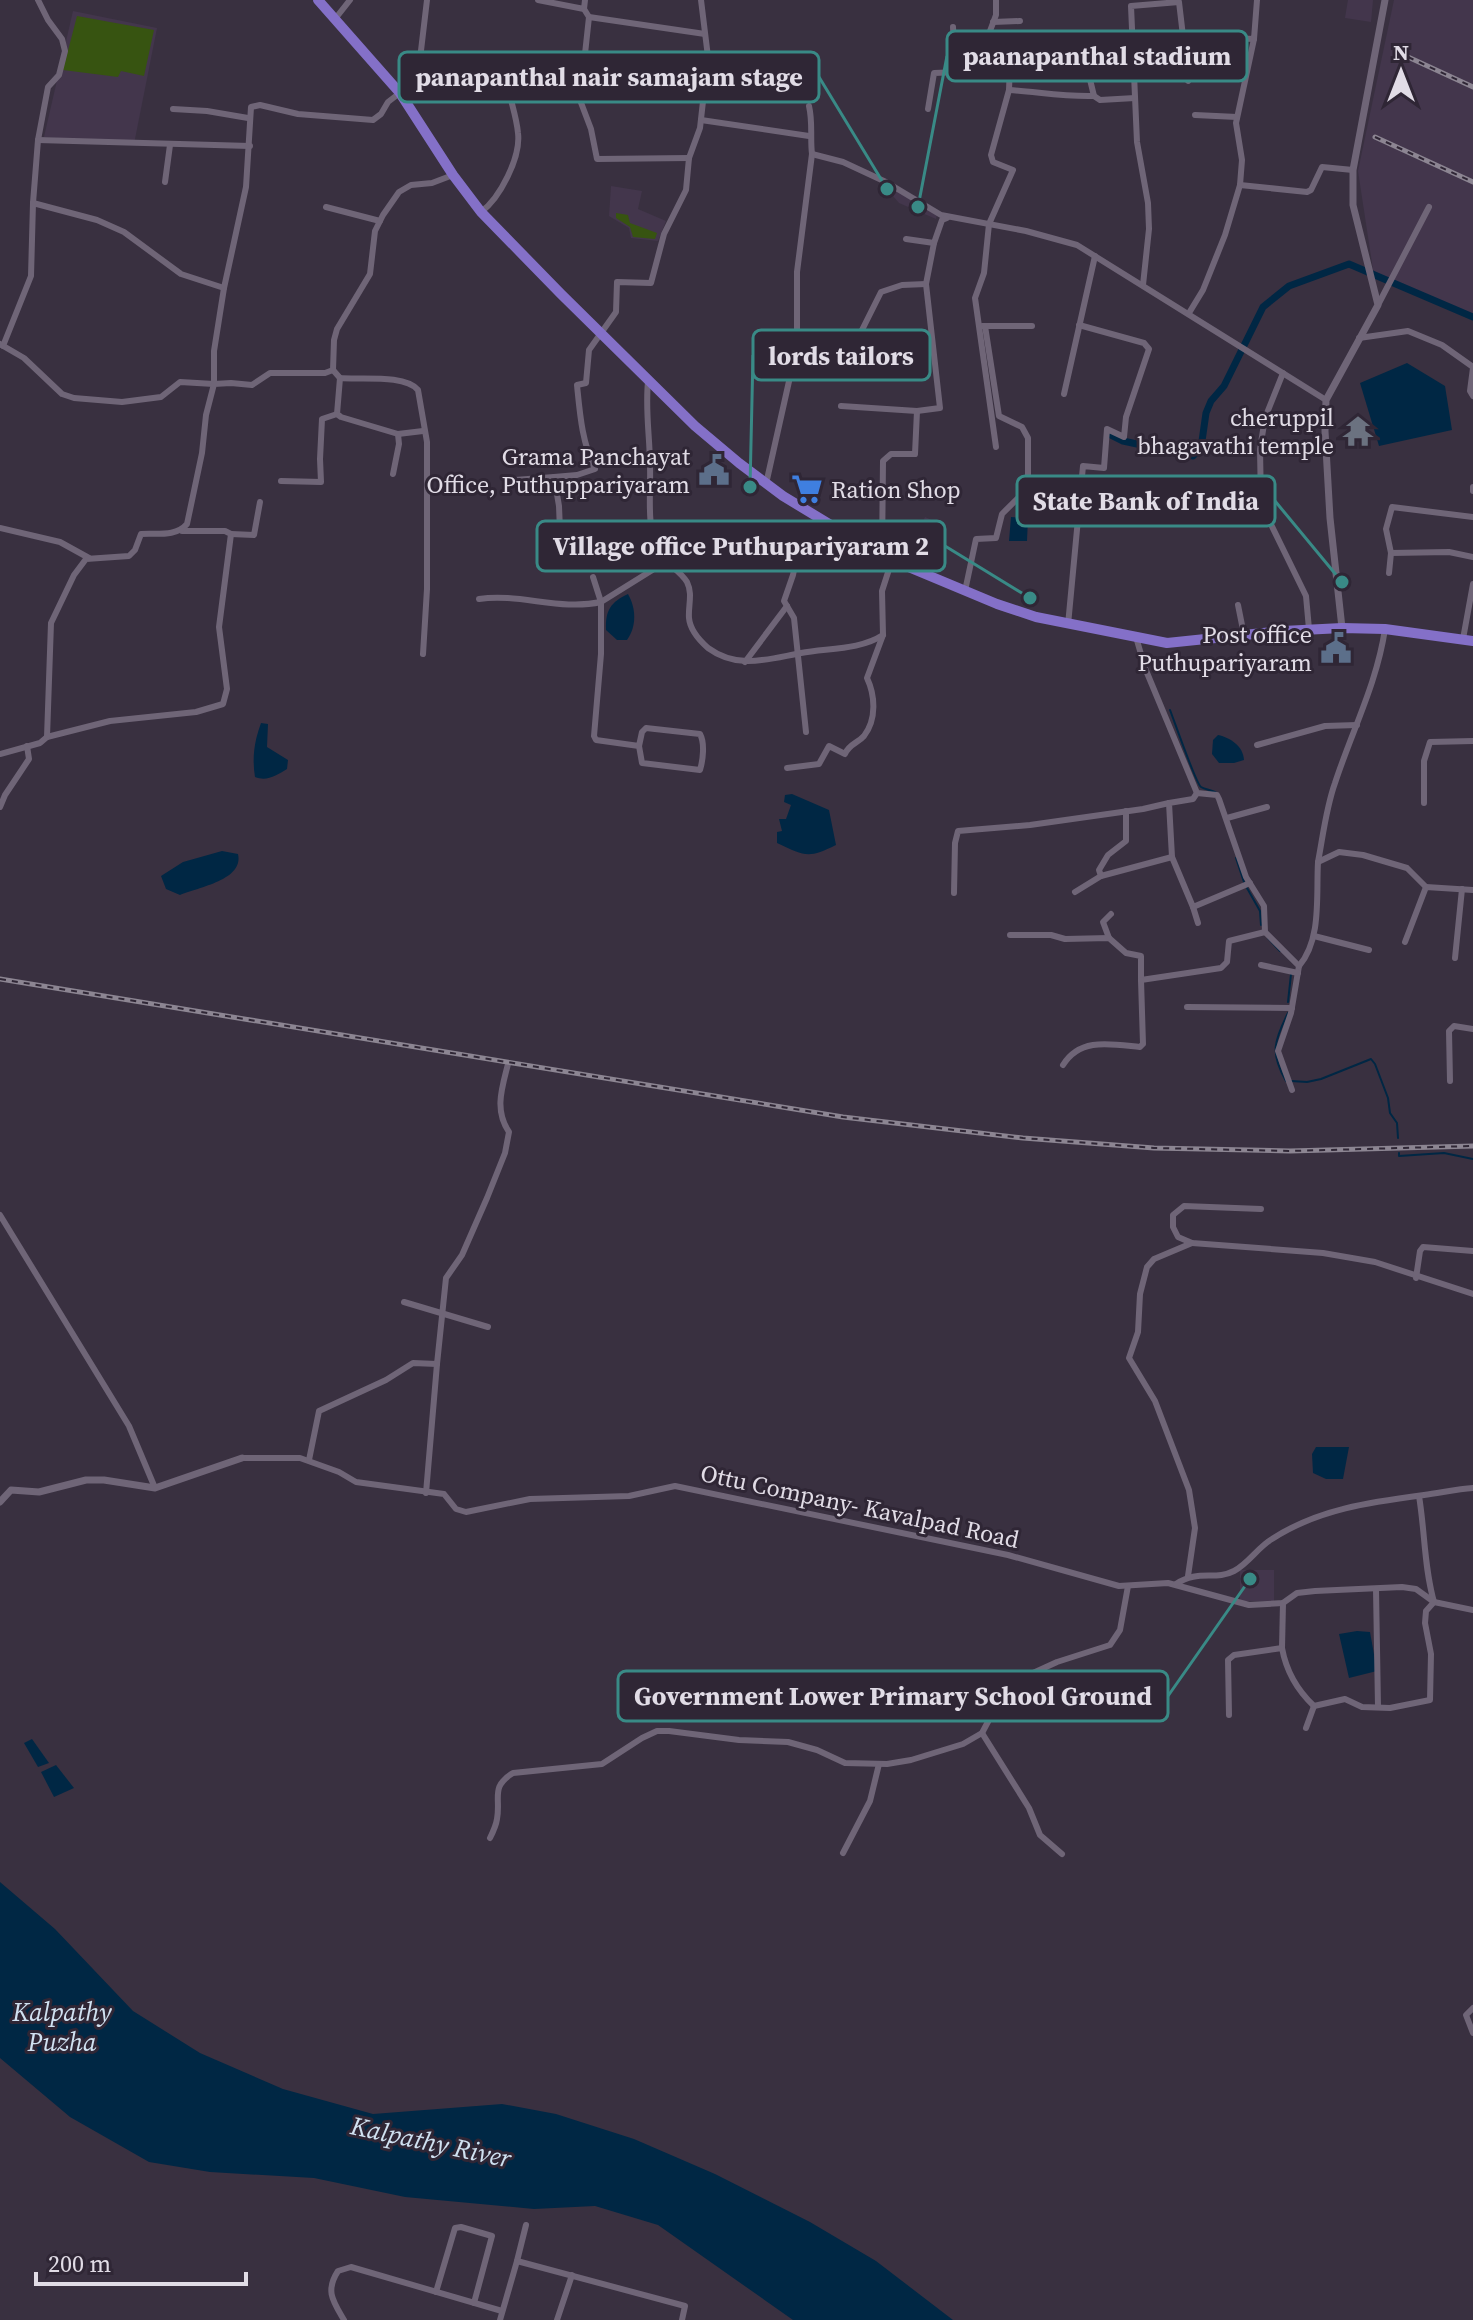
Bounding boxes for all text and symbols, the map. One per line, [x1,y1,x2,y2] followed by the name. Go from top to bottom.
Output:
[947,31,1247,81] callout: paanapanthal stadium
[1361,32,1441,112] north arrow
[1393,37,1409,67] text: N
[963,38,1232,74] text: paanapanthal stadium
[399,52,819,102] callout: panapanthal nair samajam stage
[415,59,803,95] text: panapanthal nair samajam stage
[753,330,930,380] callout: lords tailors
[768,338,914,374] text: lords tailors
[1137,401,1334,462] place label: cheruppil bhagavathi temple
[1341,414,1375,448] temple icon: cheruppil bhagavathi temple
[427,440,690,501] place label: Grama Panchayat Office, Puthuppariyaram
[697,453,731,487] public building icon: Grama Panchayat Office, Puthuppariyaram
[790,472,824,506] supermarket icon: Ration Shop
[831,473,961,506] place label: Ration Shop
[1017,476,1275,526] callout: State Bank of India
[1033,483,1259,519] text: State Bank of India
[537,521,945,571] callout: Village office Puthupariyaram 2
[553,528,929,564] text: Village office Puthupariyaram 2
[1137,618,1312,679] place label: Post office Puthupariyaram
[1319,631,1353,665] public building icon: Post office Puthupariyaram
[698,1456,1023,1556] street label: Ottu Company- Kavalpad Road
[618,1671,1168,1721] callout: Government Lower Primary School Ground
[634,1678,1152,1714] text: Government Lower Primary School Ground
[11,1994,112,2060] water label: Kalpathy Puzha
[346,2107,515,2177] water label: Kalpathy River
[36,2236,246,2286] scale bar
[48,2247,111,2280] text: 200 m

